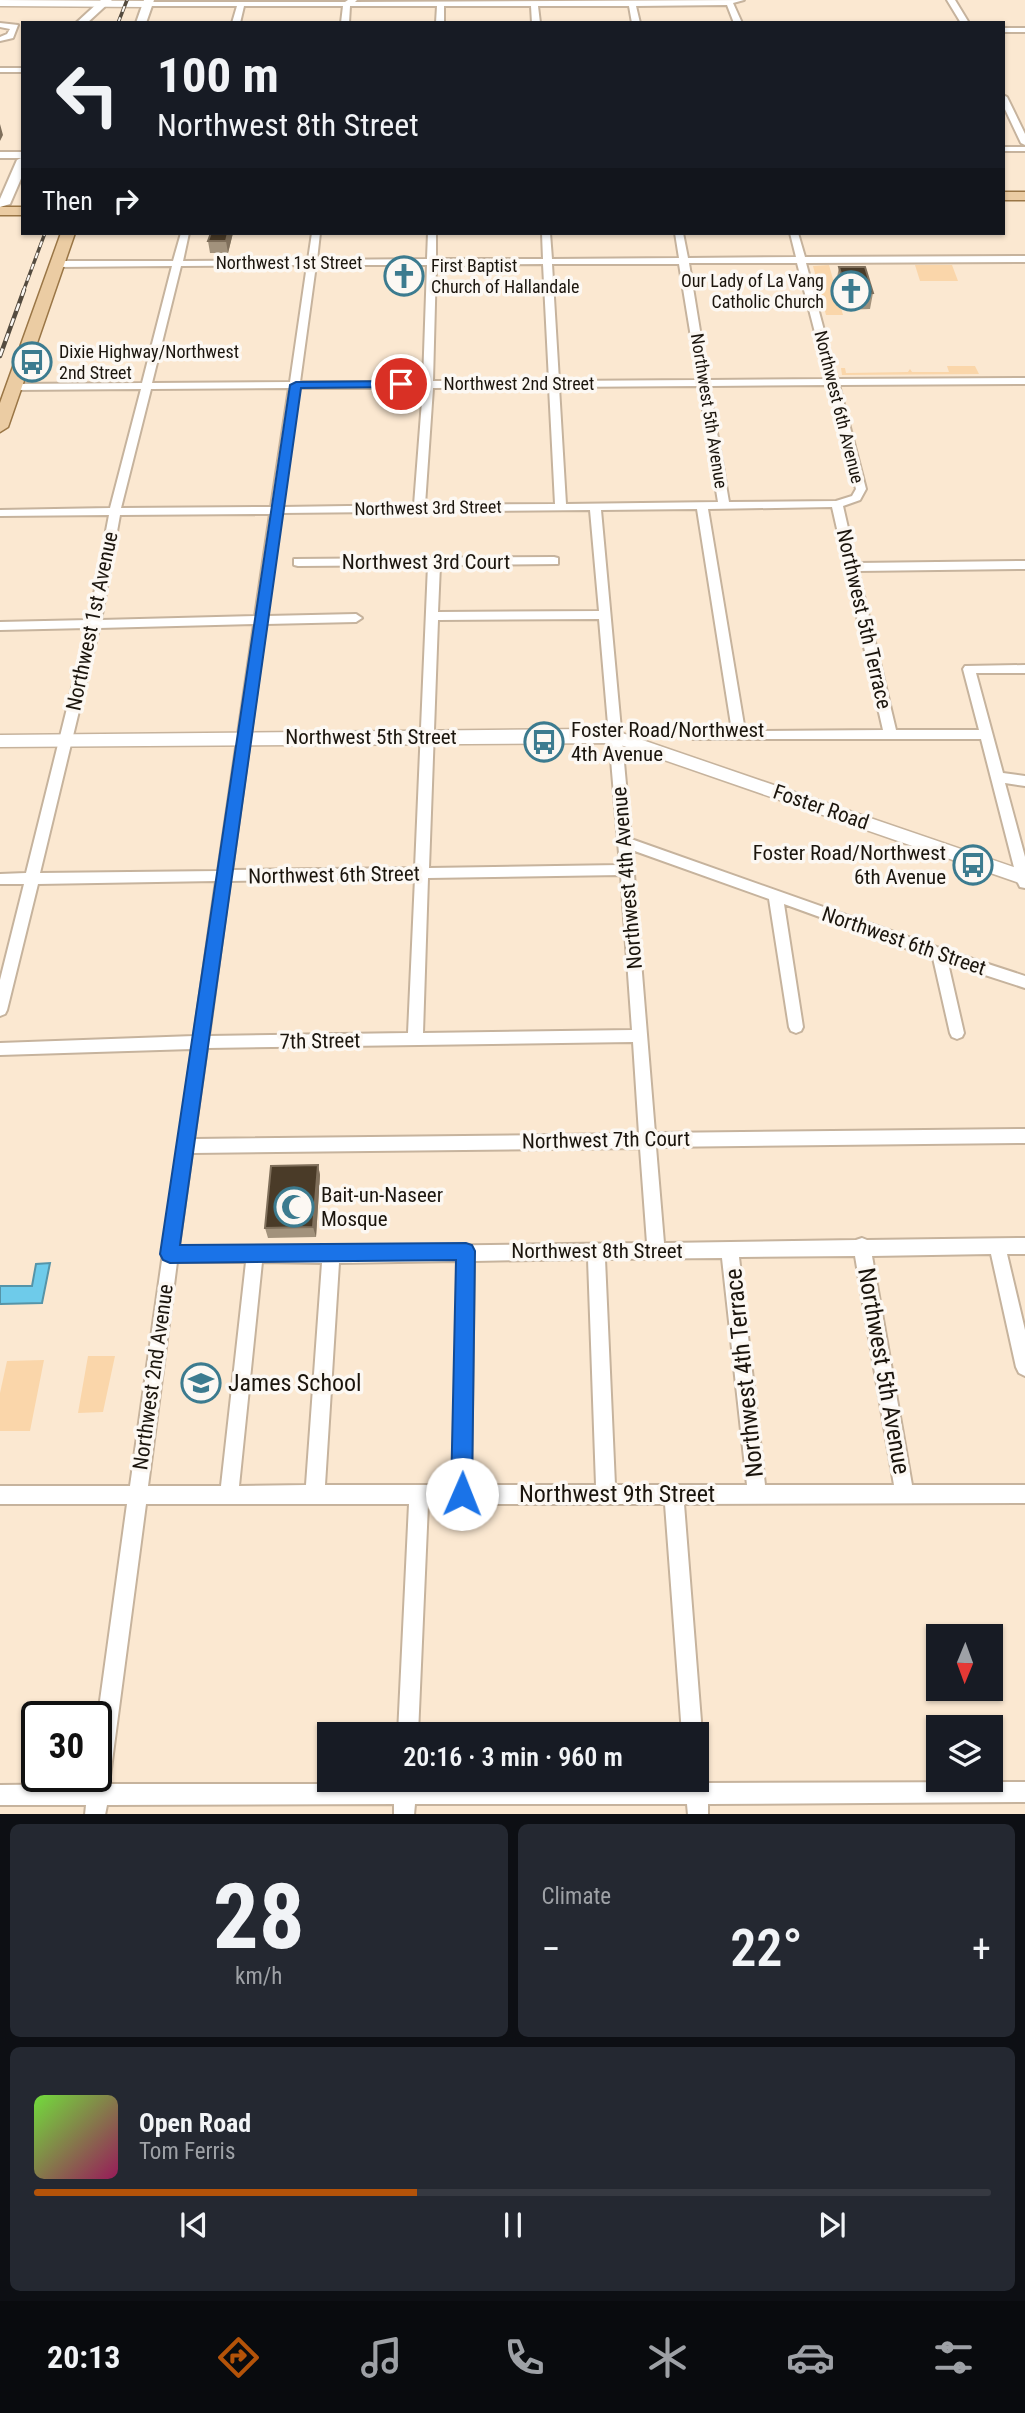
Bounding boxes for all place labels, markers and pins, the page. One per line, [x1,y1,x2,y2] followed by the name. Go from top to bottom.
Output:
[383,255,425,297] church icon: First Baptist Church of Hallandale
[431,255,579,297] place label: First Baptist Church of Hallandale
[681,270,824,312] place label: Our Lady of La Vang Catholic Church
[830,270,872,312] church icon: Our Lady of La Vang Catholic Church
[11,341,53,383] bus stop icon: Dixie Highway/Northwest 2nd Street
[59,341,239,383] place label: Dixie Highway/Northwest 2nd Street
[371,354,431,414] pin
[571,718,764,766] place label: Foster Road/Northwest 4th Avenue
[523,721,565,763] bus stop icon: Foster Road/Northwest 4th Avenue
[753,841,946,889] place label: Foster Road/Northwest 6th Avenue
[952,844,994,886] bus stop icon: Foster Road/Northwest 6th Avenue
[321,1183,443,1231] place label: Bait-un-Naseer Mosque
[273,1186,315,1228] mosque icon: Bait-un-Naseer Mosque
[180,1362,222,1404] school or university icon: James School
[228,1369,362,1397] place label: James School

